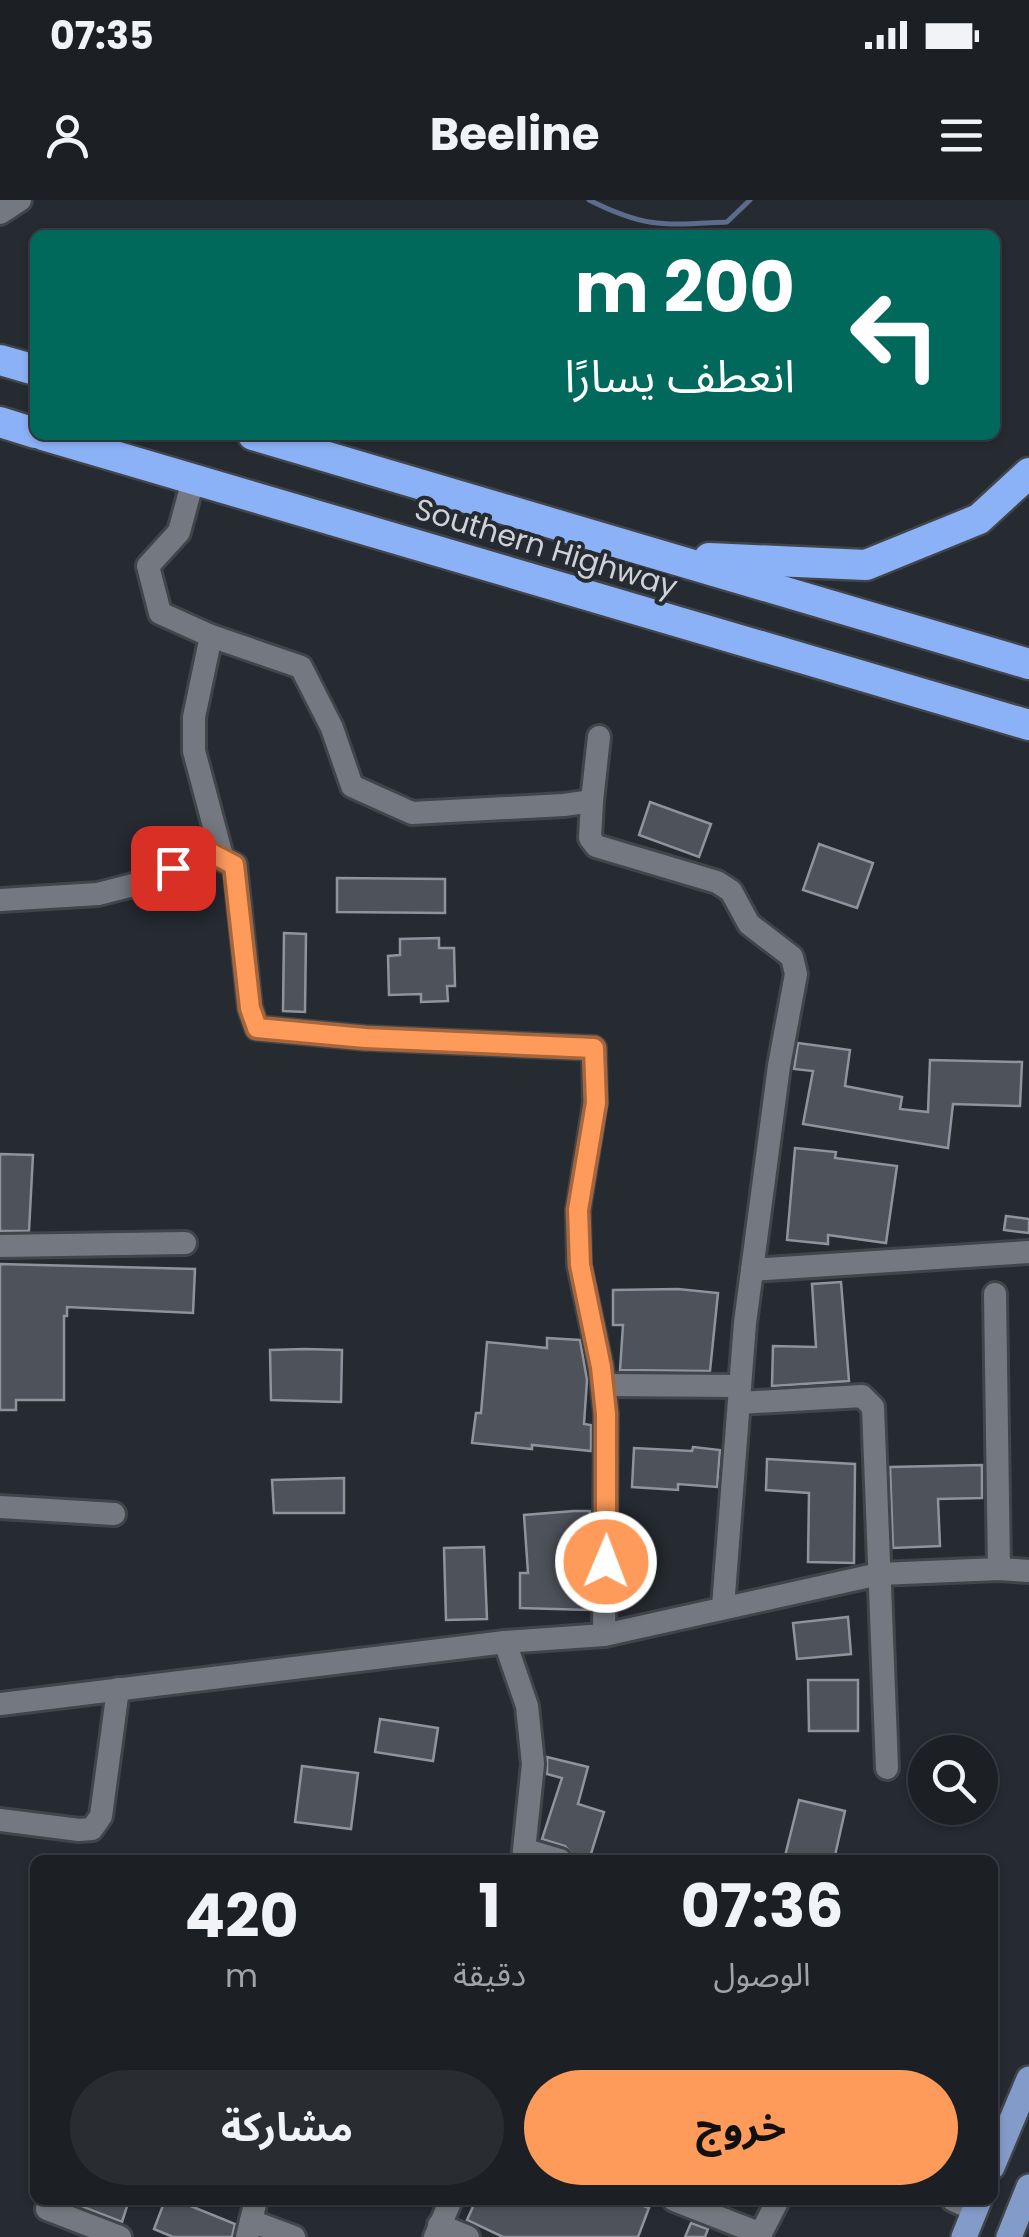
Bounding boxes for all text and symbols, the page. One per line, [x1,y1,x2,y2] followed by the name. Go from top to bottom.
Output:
[50,9,154,62] text: 07:35
[430,103,599,166] text: Beeline
[40,108,95,163] icon: person
[934,108,989,163] icon: menu
[575,238,795,337] text: 200 m
[830,270,960,400] icon: left
[564,345,795,408] text: انعطف يسارًا
[410,487,683,608] street label: Southern Highway
[131,826,216,911] pin
[146,841,201,896] icon: arrive
[554,1510,658,1614] position arrow
[908,1735,998,1825] map controls
[908,1735,998,1825] button: search
[478,1864,501,1948] text: 1
[681,1864,843,1948] text: 07:36
[185,1874,299,1958] text: 420
[453,1952,526,1997] text: دقيقة
[713,1952,811,1997] text: الوصول
[225,1953,258,1998] text: m
[70,2070,504,2185] button: مشاركة
[524,2070,958,2185] button: خروج

